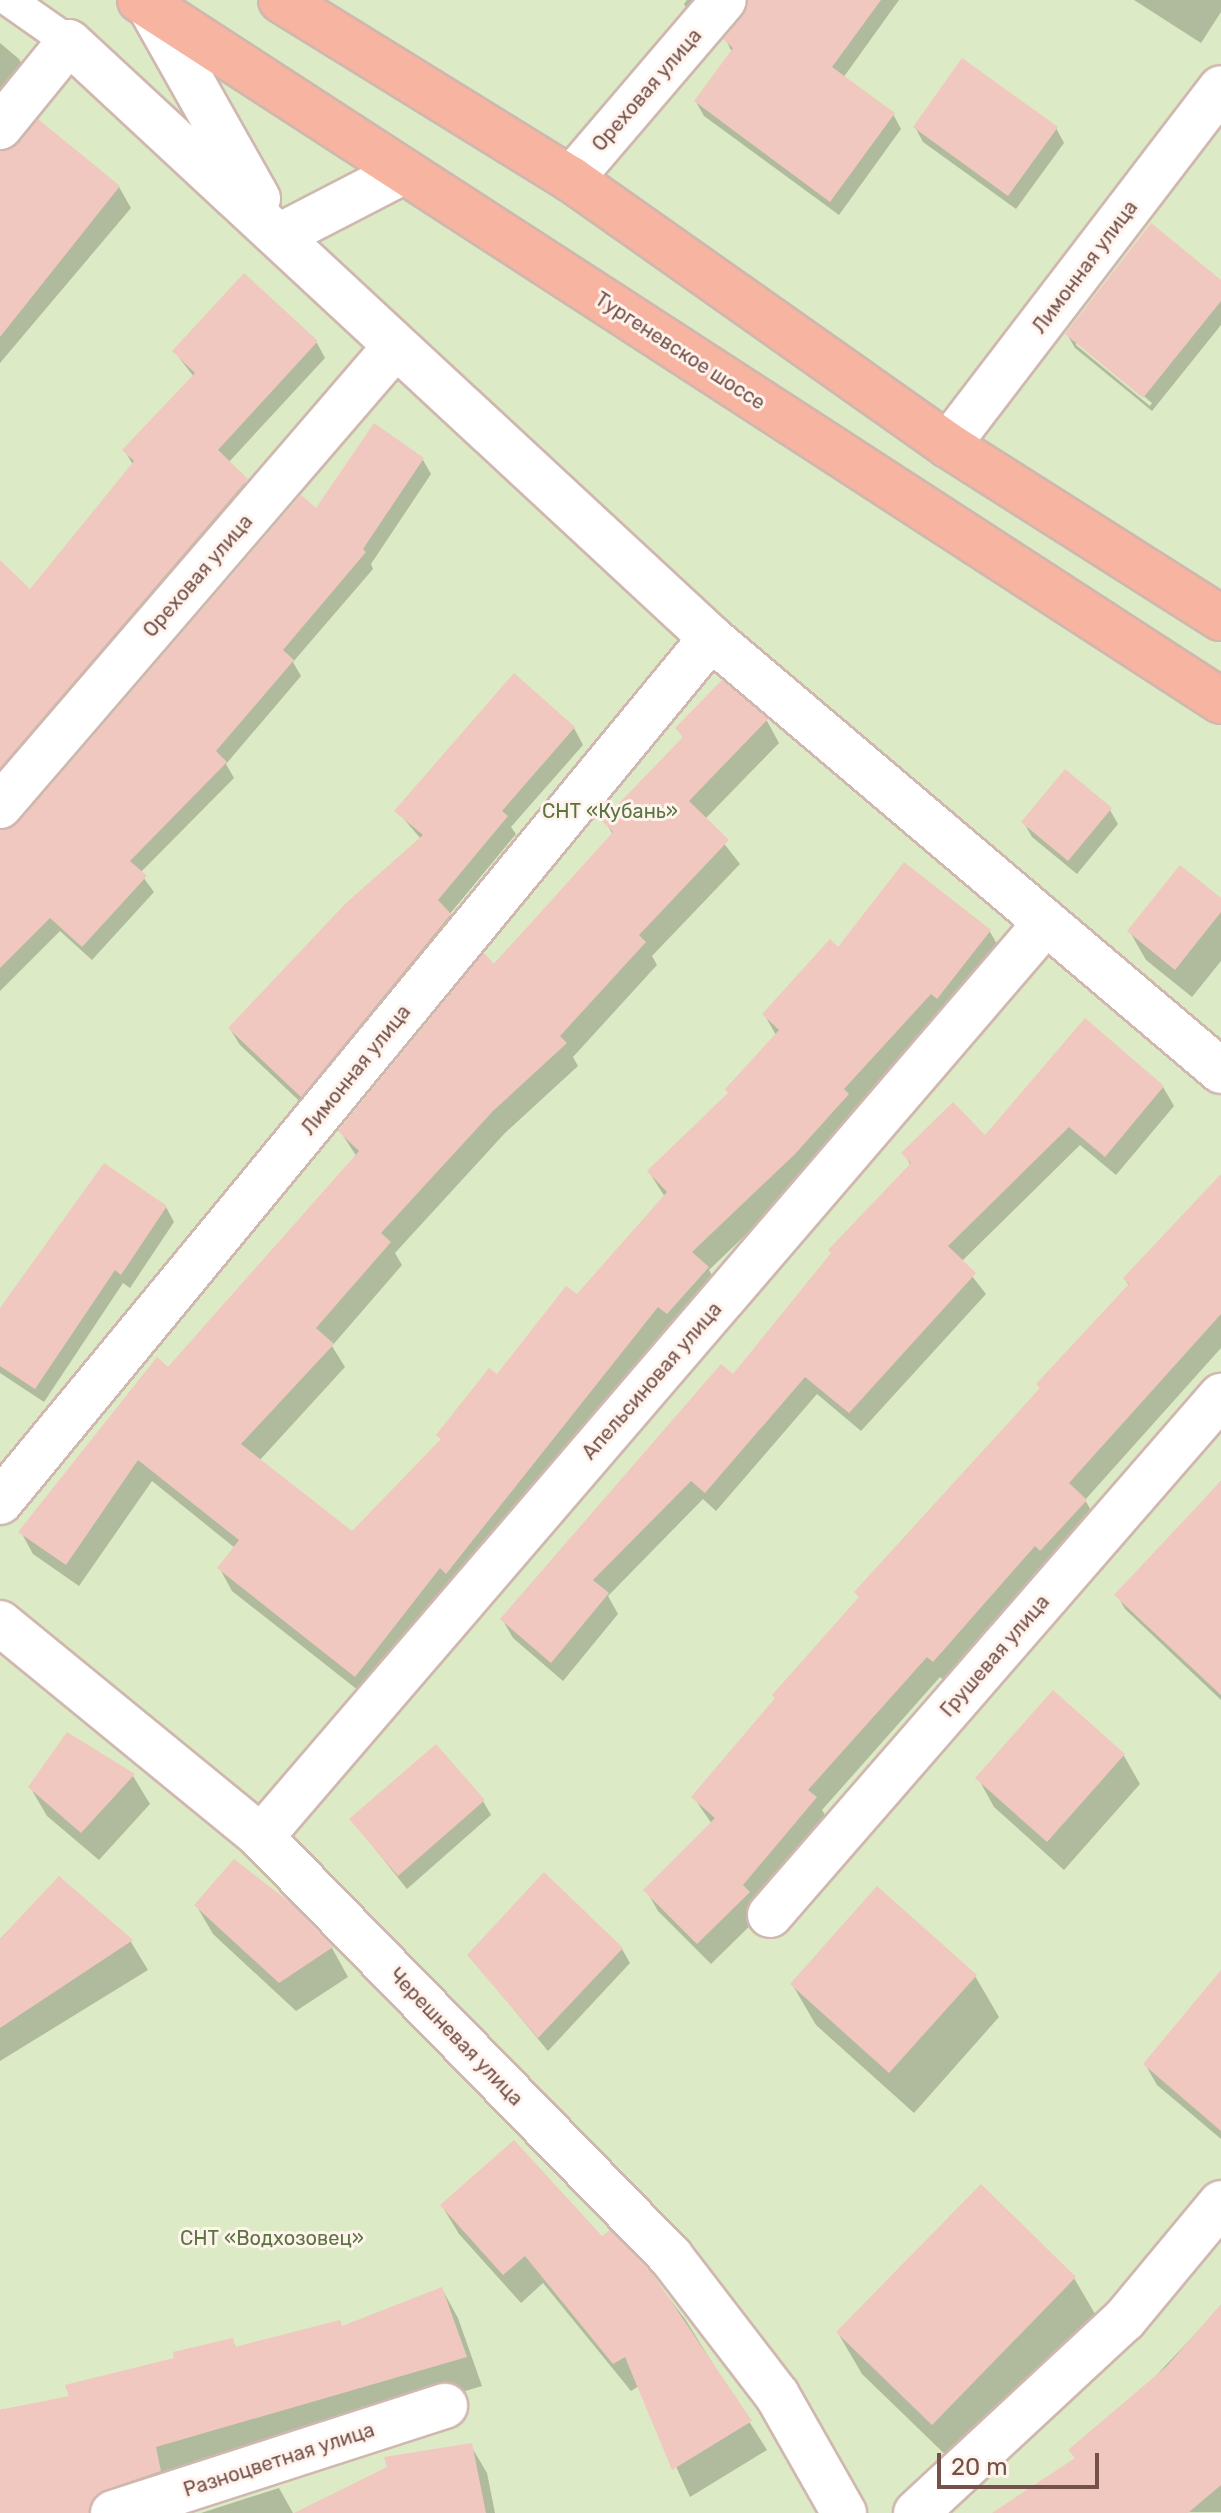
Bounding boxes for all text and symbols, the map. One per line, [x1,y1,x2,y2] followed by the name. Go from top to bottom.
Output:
[587,24,707,156] street label: Ореховая улица
[1027,196,1143,338] street label: Лимонная улица
[590,287,770,415] street label: Тургеневское шоссе
[138,510,258,642] street label: Ореховая улица
[542,799,678,823] park label: СНТ «Кубань»
[296,1000,416,1140] street label: Лимонная улица
[577,1297,727,1465] street label: Апельсиновая улица
[936,1590,1054,1722] street label: Грушевая улица
[384,1963,528,2111] street label: Черешневая улица
[180,2226,364,2250] park label: СНТ «Водхозовец»
[180,2418,378,2502] street label: Разноцветная улица
[941,2437,1103,2487] scale bar
[951,2453,1008,2481] text: 20 m

